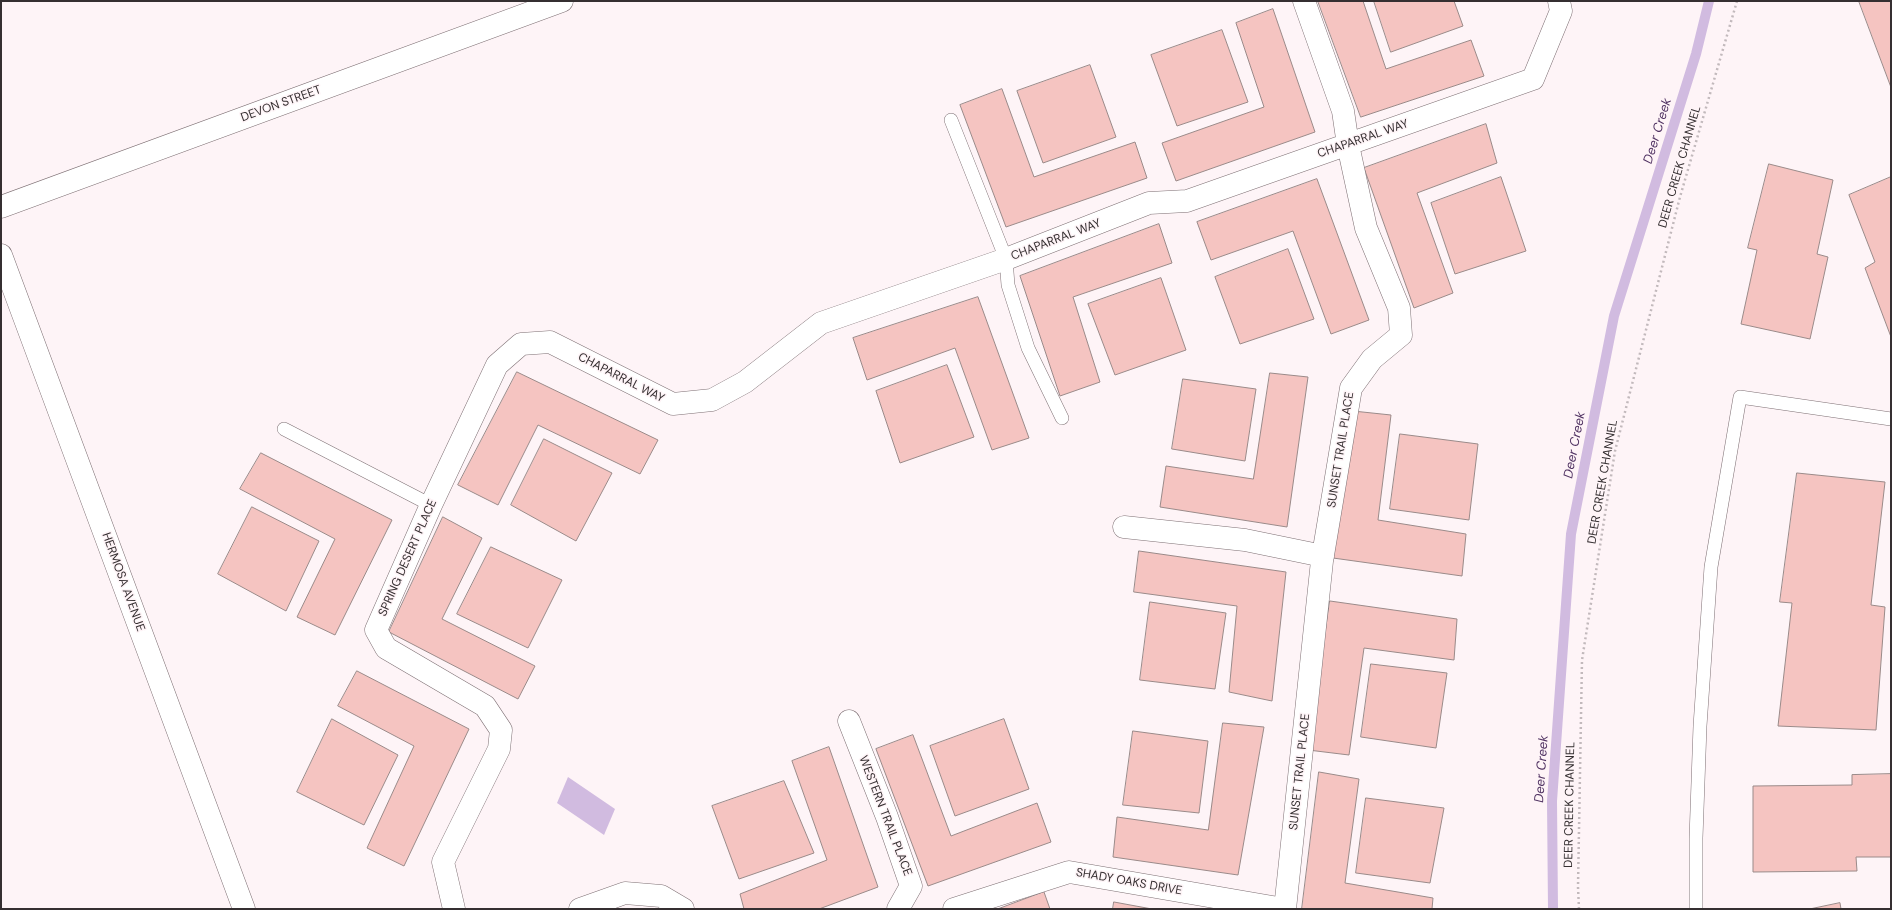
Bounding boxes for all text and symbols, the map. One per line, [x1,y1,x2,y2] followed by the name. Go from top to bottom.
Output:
[239,83,323,125] street label: DEVON STREET
[1641,96,1675,166] water label: Deer Creek
[1656,104,1704,230] street label: DEER CREEK CHANNEL
[1316,117,1410,161] street label: CHAPARRAL WAY
[1009,216,1103,264] street label: CHAPARRAL WAY
[575,350,667,406] street label: CHAPARRAL WAY
[1325,391,1357,509] street label: SUNSET TRAIL PLACE
[1561,410,1589,480] water label: Deer Creek
[1585,419,1621,545] street label: DEER CREEK CHANNEL
[376,497,440,619] street label: SPRING DESERT PLACE
[98,531,148,633] street label: HERMOSA AVENUE
[1287,713,1313,831] street label: SUNSET TRAIL PLACE
[1532,735,1552,803] water label: Deer Creek
[1562,742,1578,868] street label: DEER CREEK CHANNEL
[855,754,915,878] street label: WESTERN TRAIL PLACE
[1075,866,1183,898] street label: SHADY OAKS DRIVE

